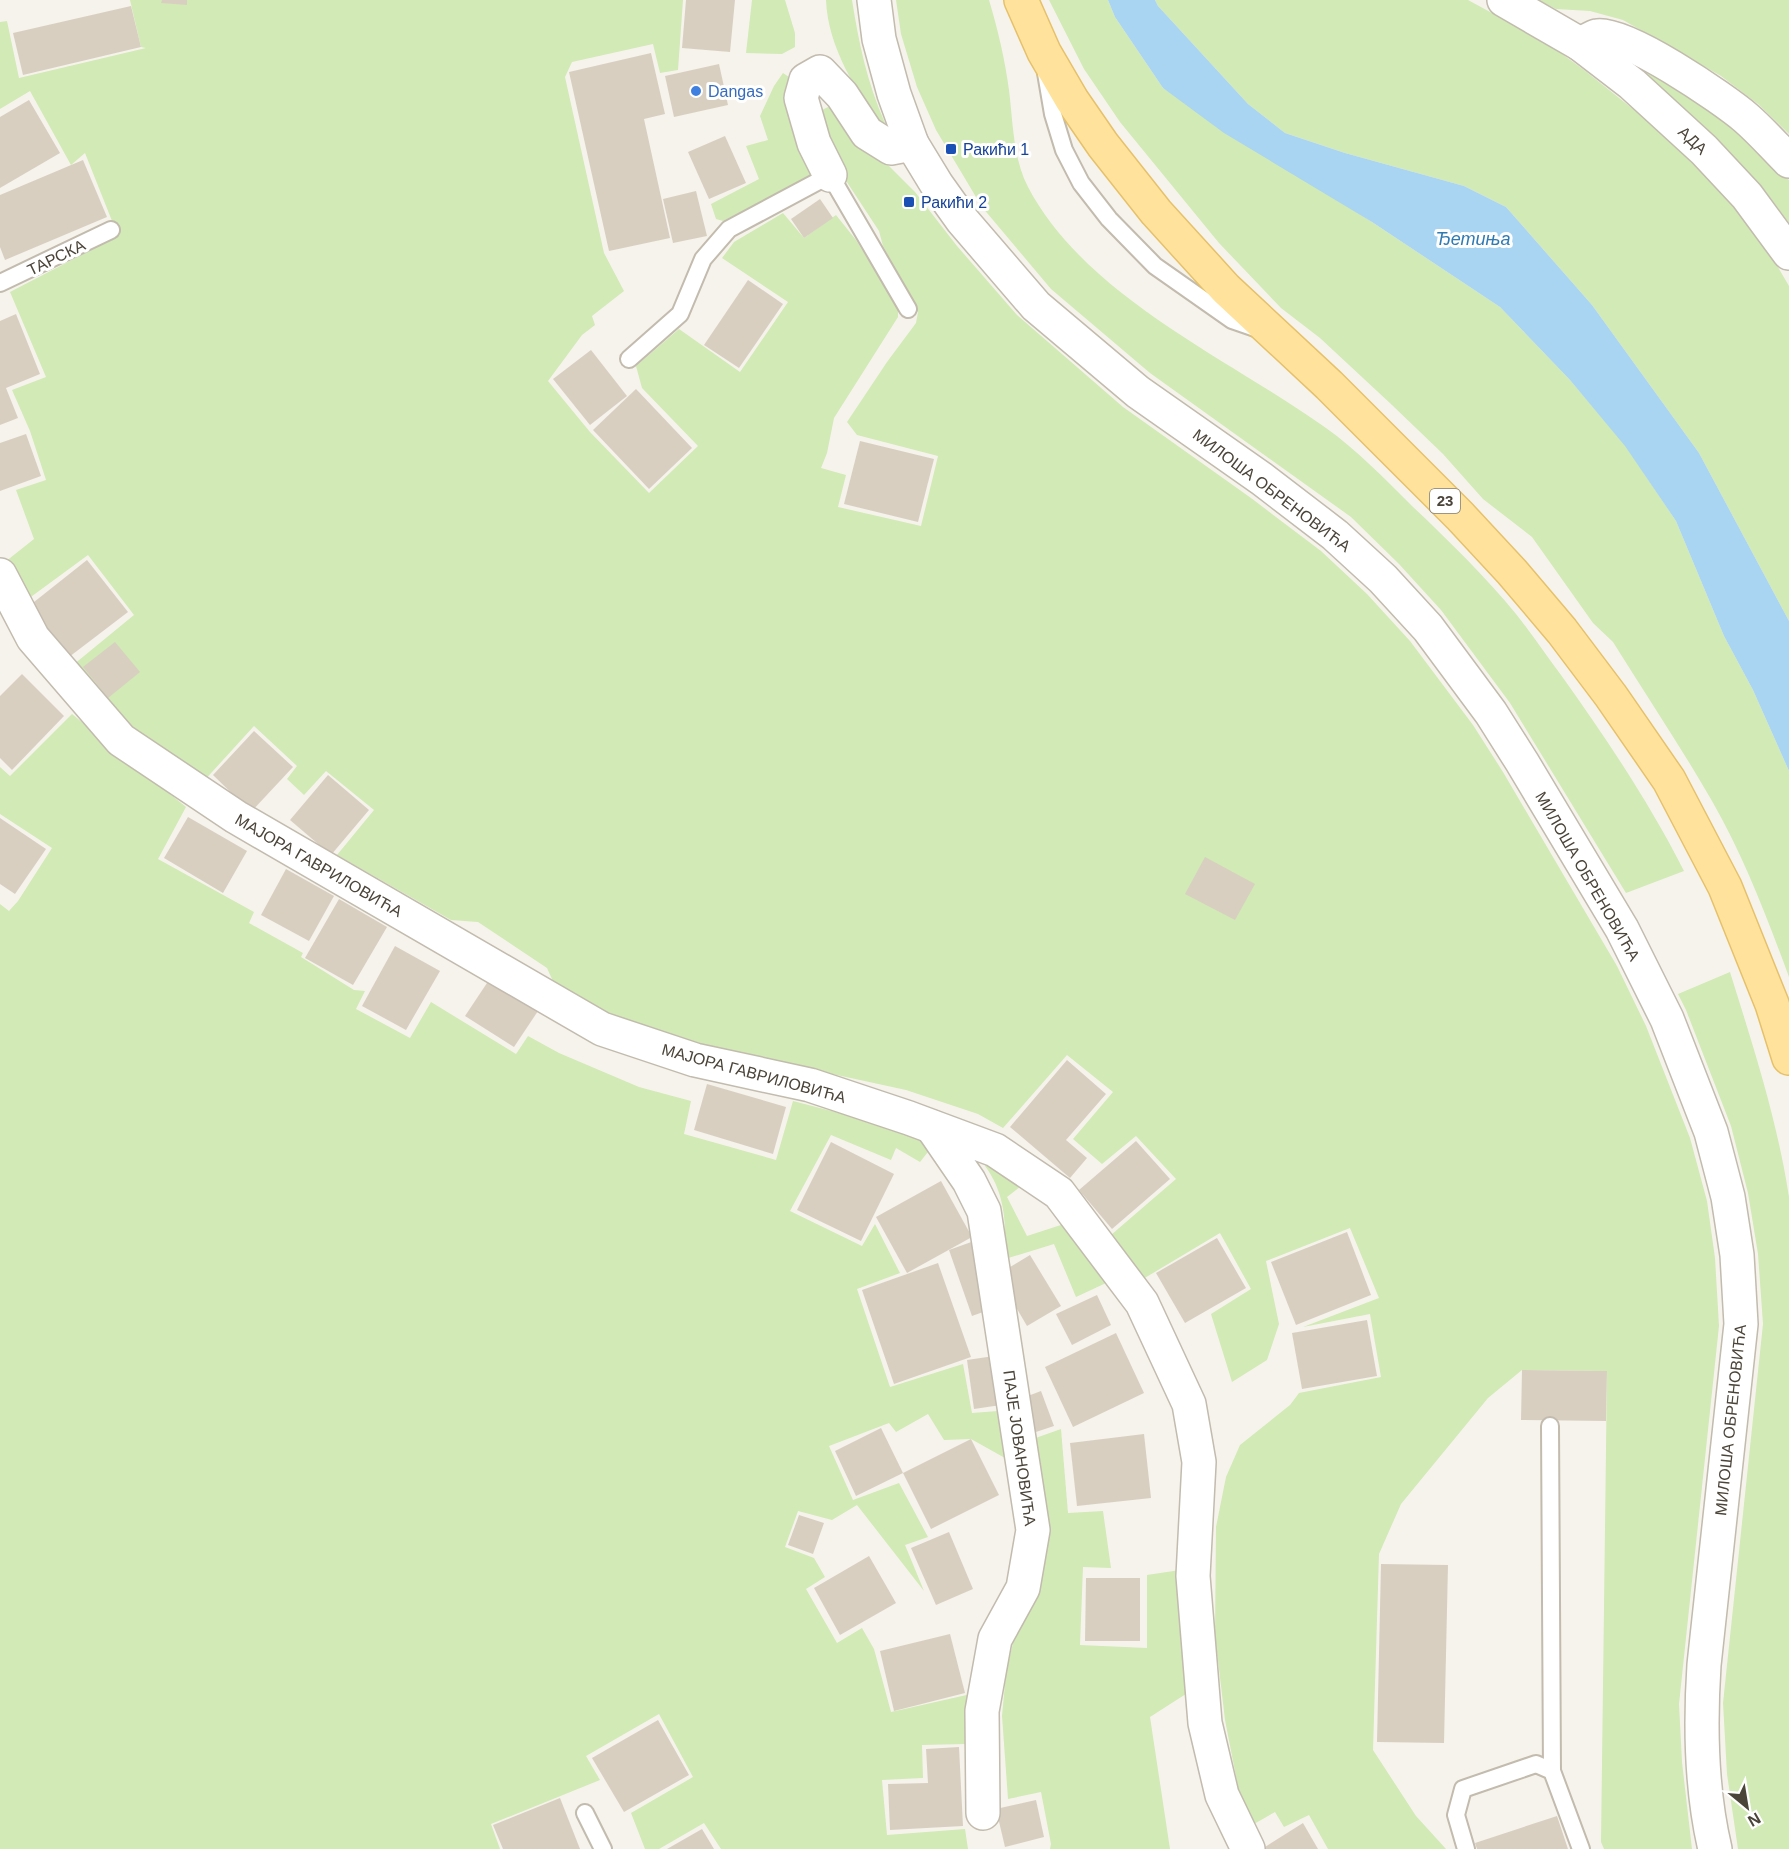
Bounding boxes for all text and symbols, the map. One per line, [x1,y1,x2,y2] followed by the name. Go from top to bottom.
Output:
[708,83,763,100] place label: Dangas
[689,84,703,98] marker: Dangas
[1675,123,1711,158] street label: АДА
[963,141,1029,158] place label: Ракићи 1
[944,142,958,156] marker: Ракићи 1
[921,194,987,211] place label: Ракићи 2
[902,195,916,209] marker: Ракићи 2
[1436,229,1510,249] water label: Ђетиња
[25,236,88,279] street label: ТАРСКА
[1190,426,1354,555] street label: МИЛОША ОБРЕНОВИЋА
[1430,489,1460,513] road number: 23
[1532,789,1643,964] street label: МИЛОША ОБРЕНОВИЋА
[232,811,405,920] street label: МАЈОРА ГАВРИЛОВИЋА
[660,1041,848,1106] street label: МАЈОРА ГАВРИЛОВИЋА
[1712,1323,1749,1517] street label: МИЛОША ОБРЕНОВИЋА
[1000,1369,1039,1527] street label: ПАЈЕ ЈОВАНОВИЋА
[1717,1777,1777,1837] north arrow
[1745,1809,1764,1830] text: N

